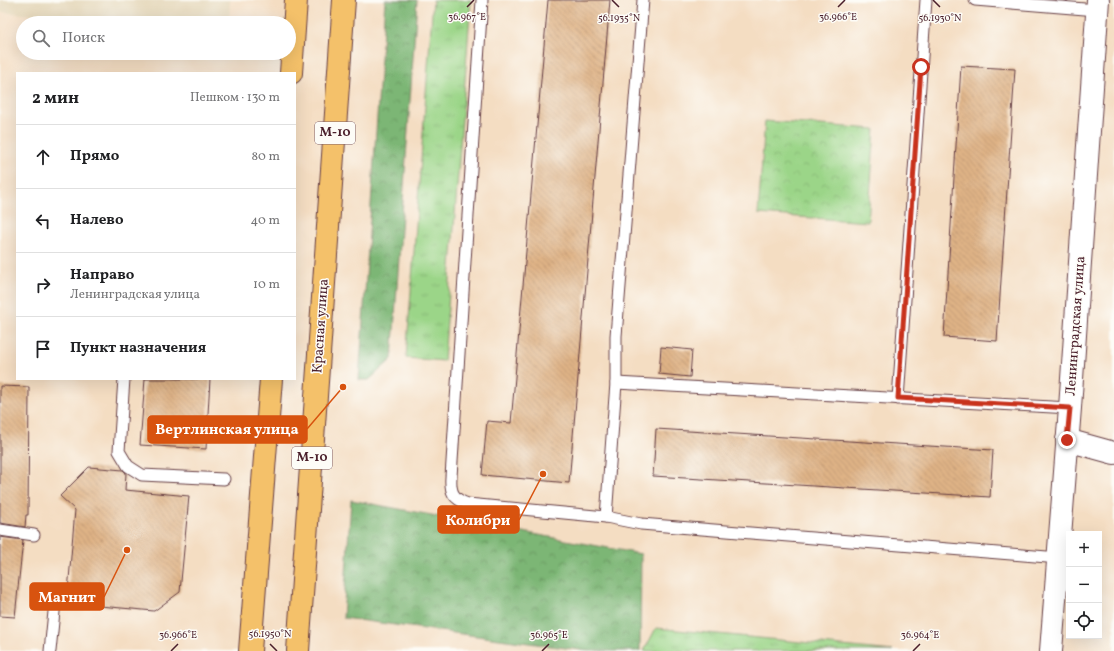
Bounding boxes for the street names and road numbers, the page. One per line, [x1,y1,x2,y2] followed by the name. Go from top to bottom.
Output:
[315,122,355,144] road number: М-10
[1062,255,1090,397] street label: Ленинградская улица
[308,278,334,374] street label: Красная улица
[292,447,332,469] road number: М-10

